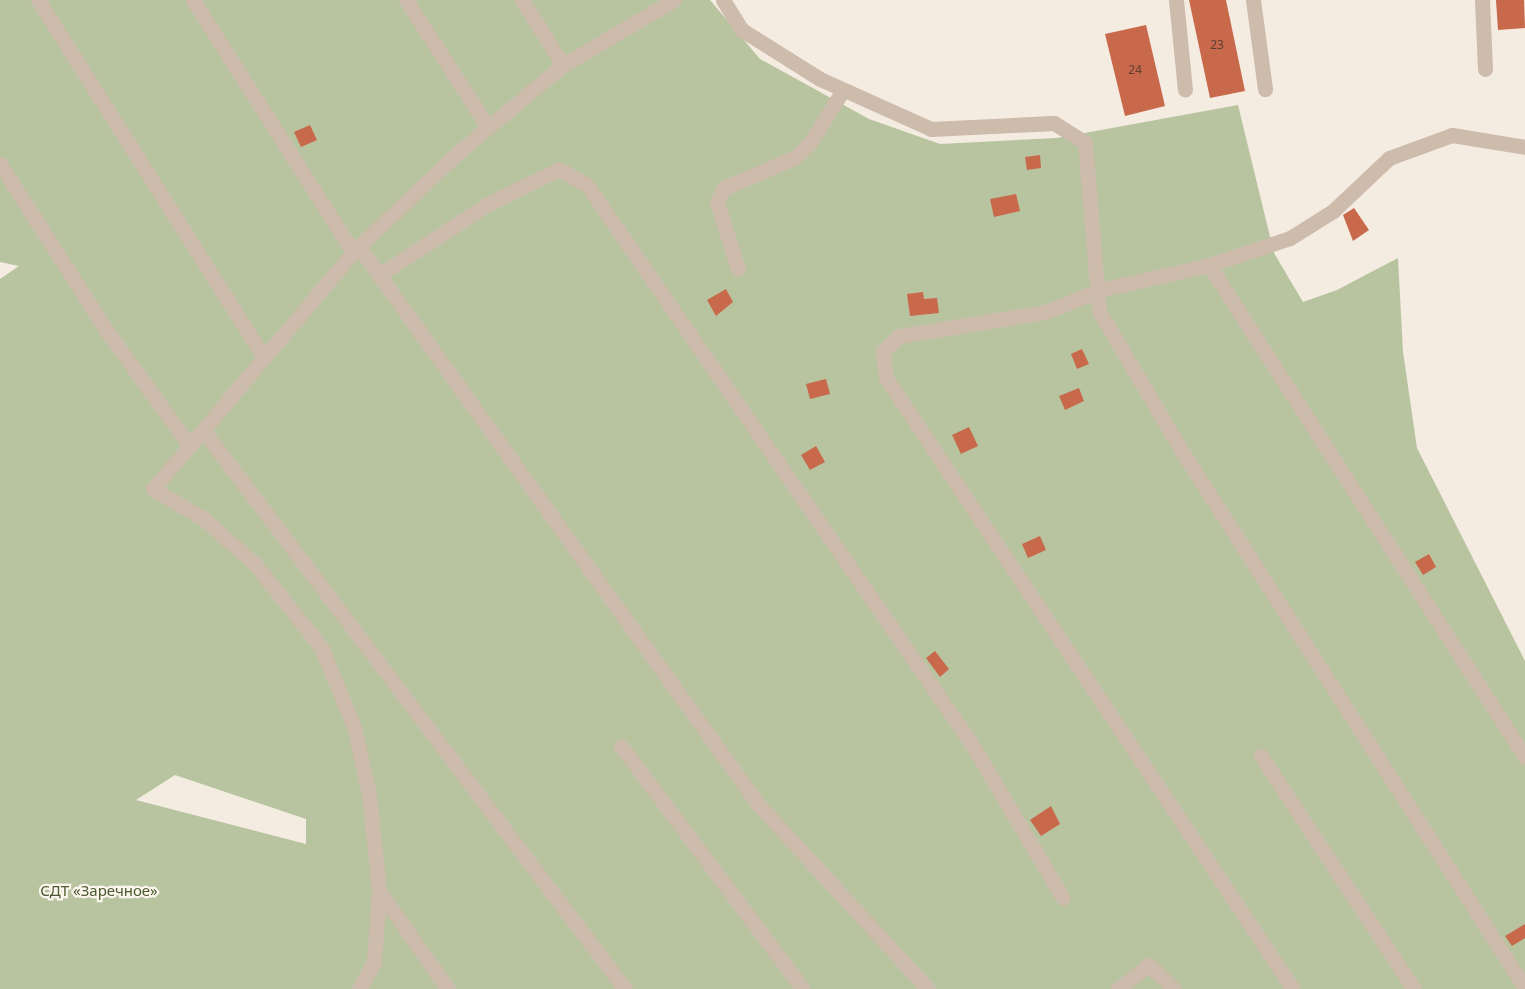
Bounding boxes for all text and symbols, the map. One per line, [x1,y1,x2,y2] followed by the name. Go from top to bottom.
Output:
[1210,38,1224,52] house number: 23
[1128,63,1142,77] house number: 24
[40,882,158,900] park label: СДТ «Заречное»

